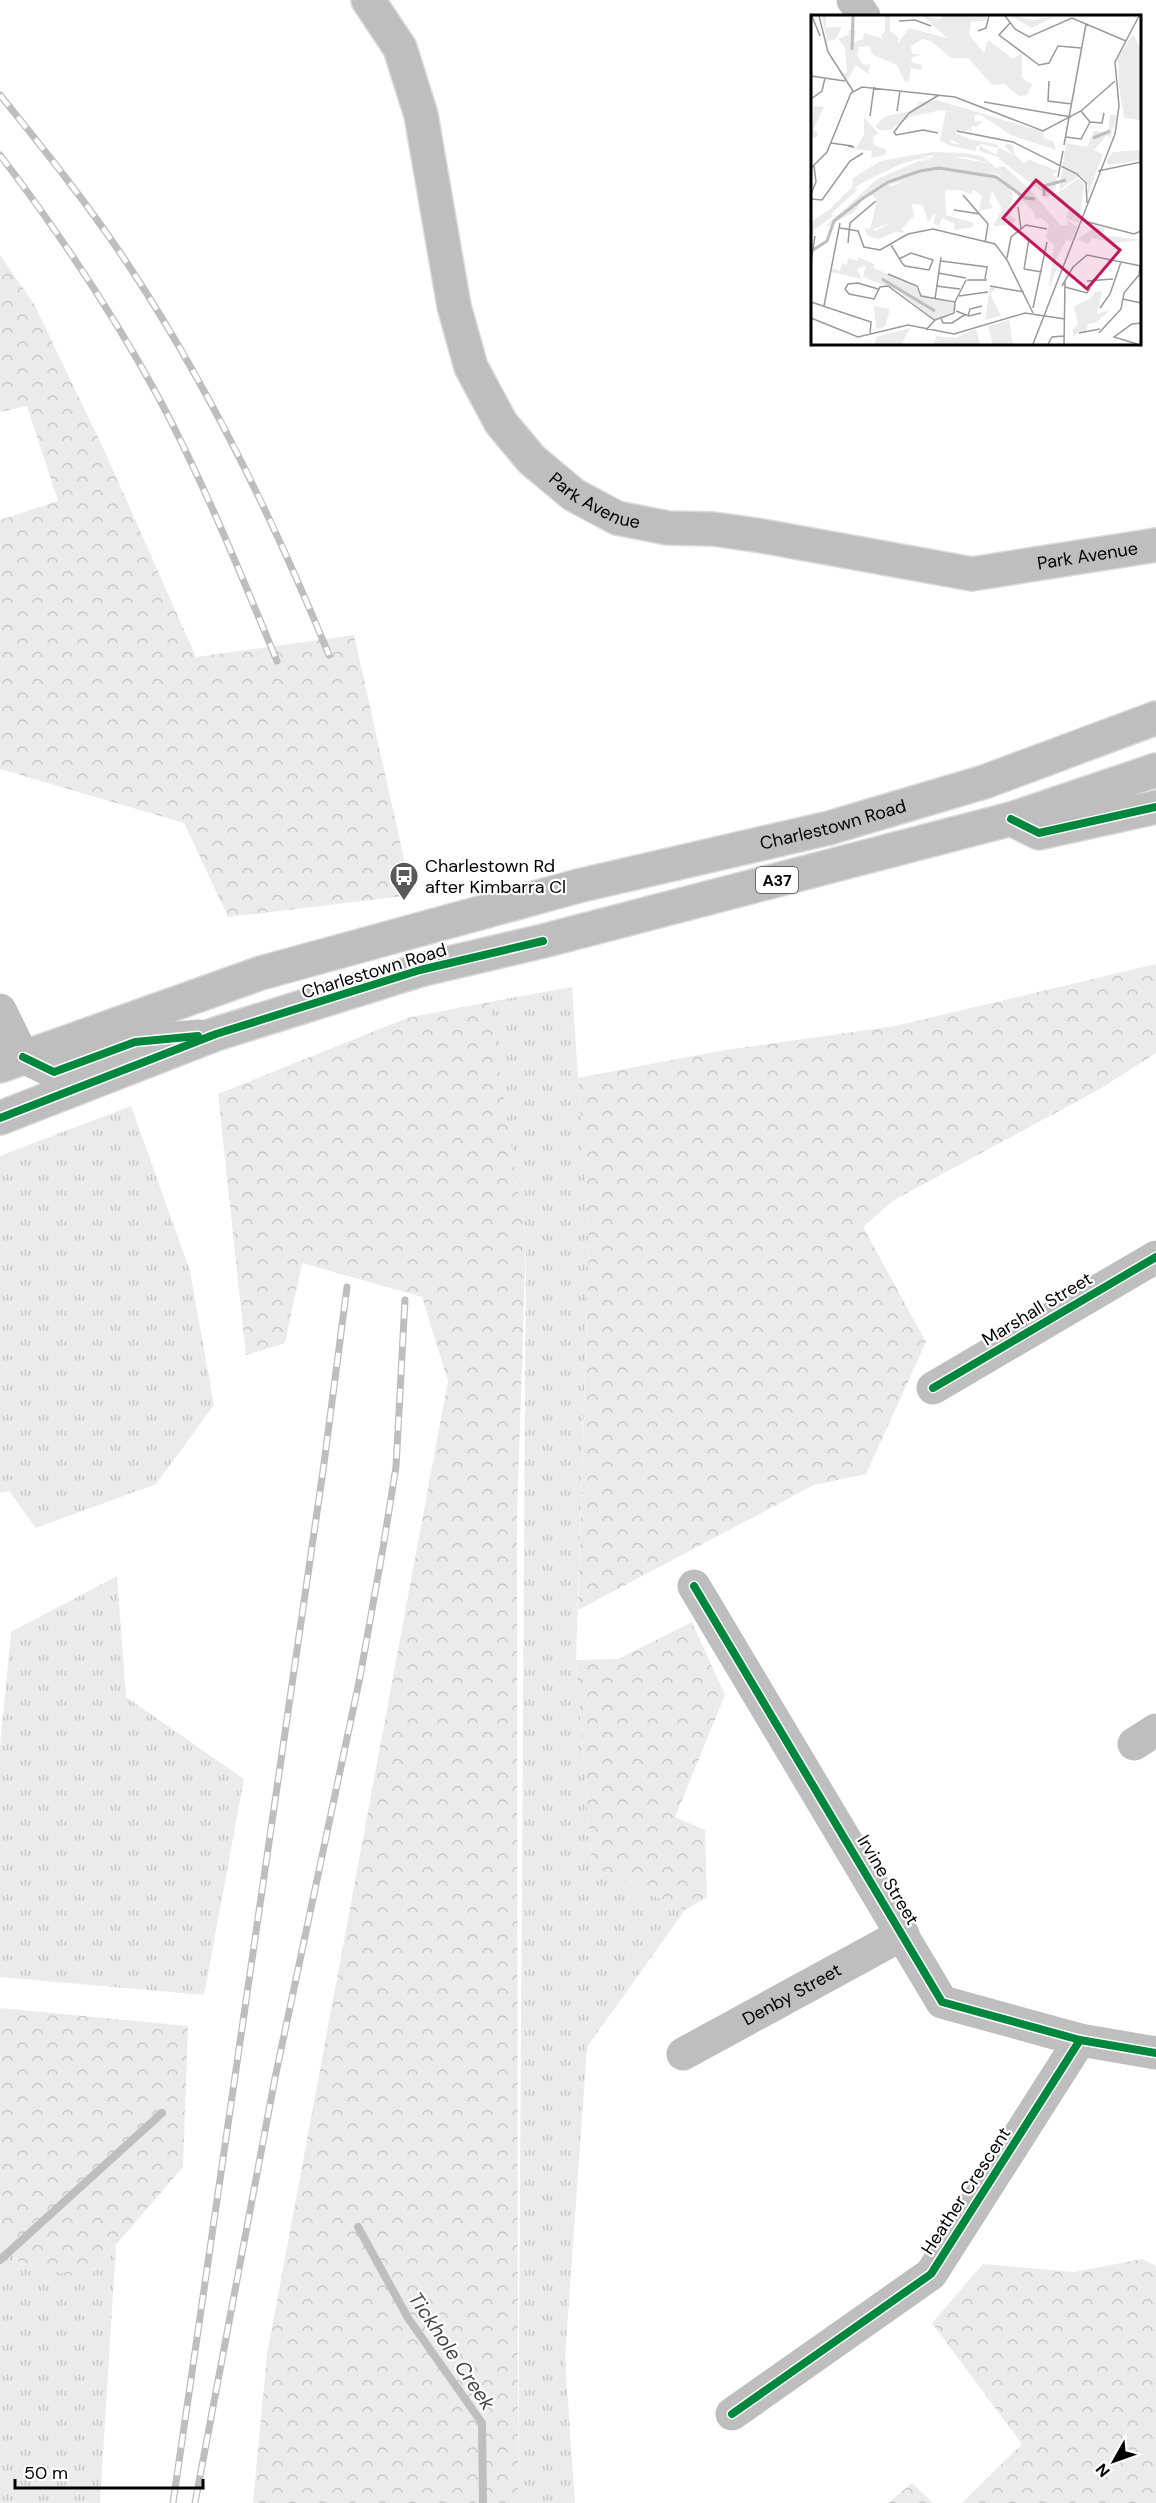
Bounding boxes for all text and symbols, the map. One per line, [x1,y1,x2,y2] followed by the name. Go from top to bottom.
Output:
[811,15,1141,345] inset map
[544,467,642,534] street label: Park Avenue
[1035,536,1139,576] street label: Park Avenue
[757,794,909,856] street label: Charlestown Road
[425,854,566,899] place label: Charlestown Rd after Kimbarra Cl
[388,860,420,902] bus stop icon: Charlestown Rd after Kimbarra Cl
[756,867,798,893] road number: A37
[299,938,449,1004] street label: Charlestown Road
[977,1267,1097,1351] street label: Marshall Street
[852,1831,924,1929] street label: Irvine Street
[738,1958,846,2031] street label: Denby Street
[916,2123,1016,2259] street label: Heather Crescent
[403,2287,502,2416] water label: Tickhole Creek
[1084,2431,1144,2491] north arrow
[15,2452,202,2490] scale bar
[1091,2459,1115,2482] text: N
[24,2461,68,2485] text: 50 m

